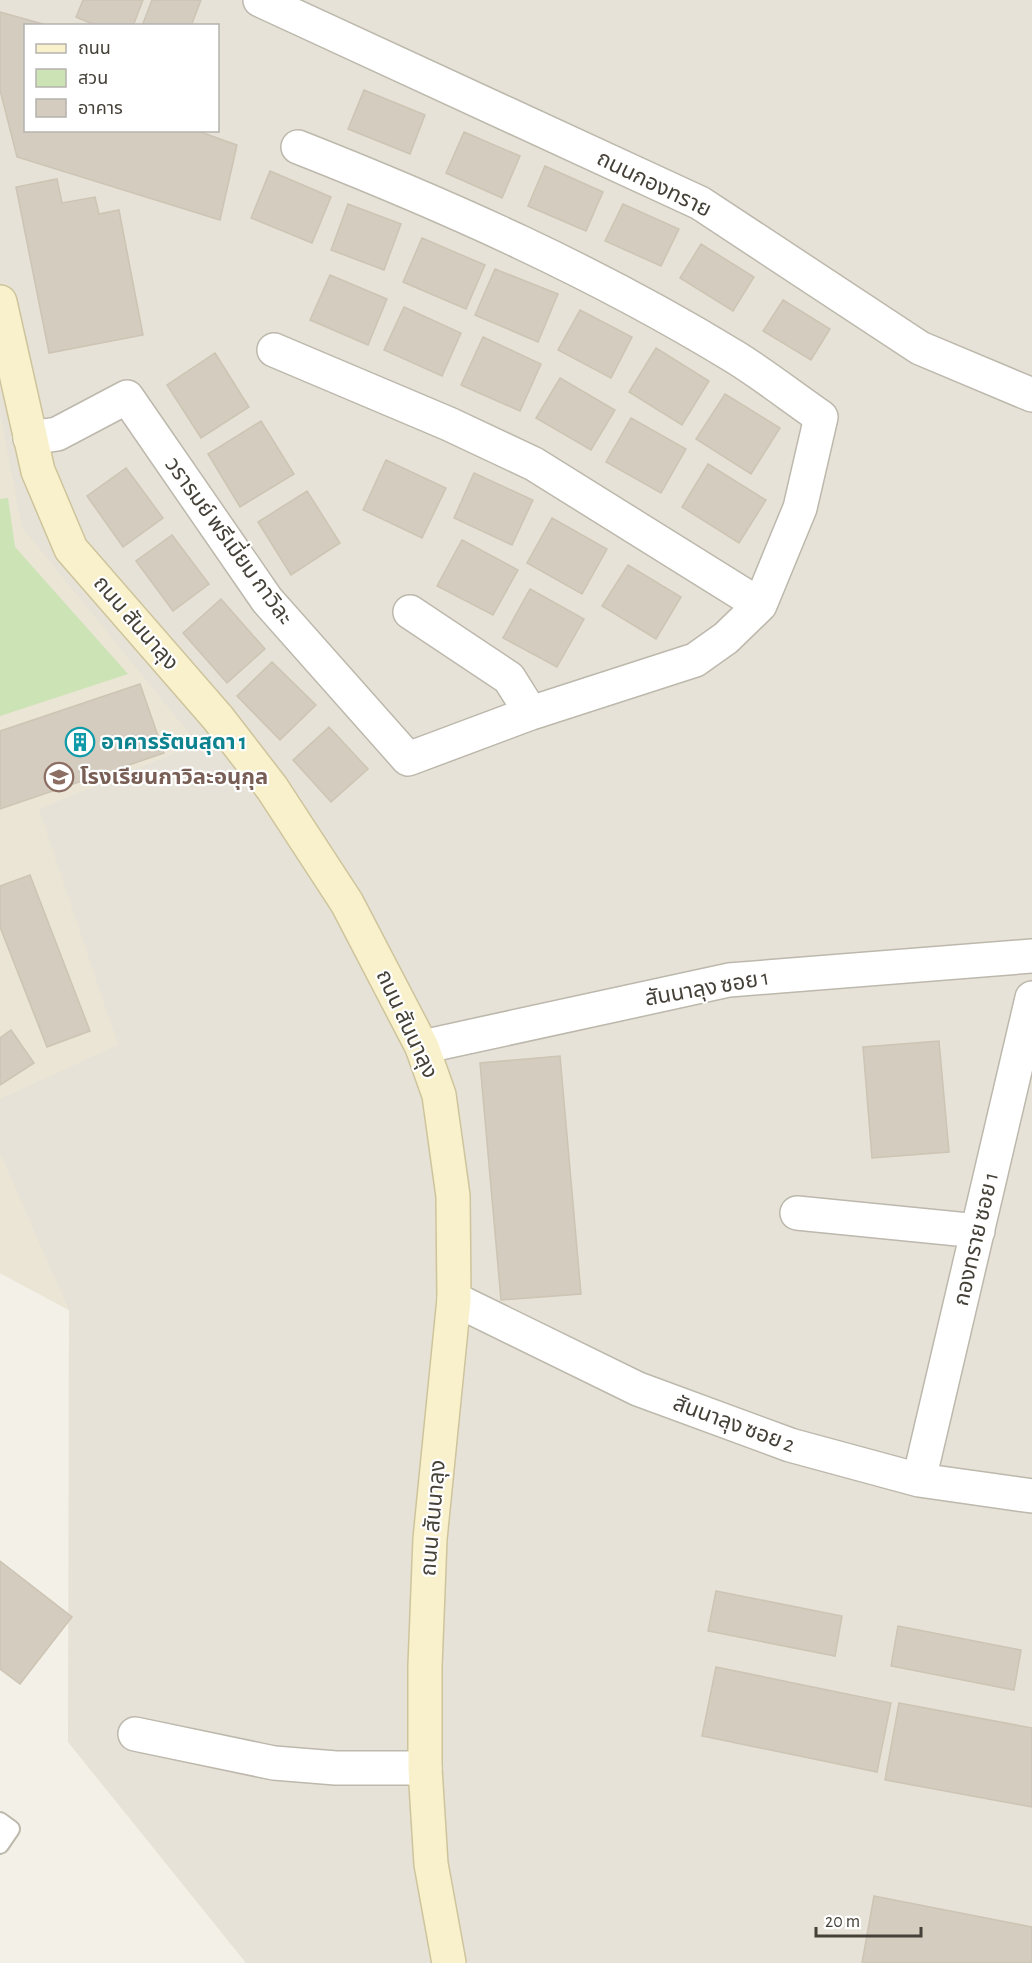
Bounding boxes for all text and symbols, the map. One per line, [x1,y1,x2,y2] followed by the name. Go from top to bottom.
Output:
[24,24,219,132] legend
[78,40,111,58] text: ถนน
[78,70,108,88] text: สวน
[78,100,123,118] text: อาคาร
[593,147,715,221] street label: ถนนกองทราย
[161,450,301,629] street label: วรารมย์ พรีเมี่ยม กาวิละ
[88,572,183,676] street label: ถนน สันนาลุง
[64,726,96,758] building icon: อาคารรัตนสุดา 1
[101,731,247,755] place label: อาคารรัตนสุดา 1
[43,761,75,793] school or university icon: โรงเรียนกาวิละอนุกุล
[80,766,268,790] place label: โรงเรียนกาวิละอนุกุล
[371,966,442,1082] street label: ถนน สันนาลุง
[643,966,771,1012] street label: สันนาลุง ซอย 1
[950,1170,1002,1308] street label: กองทราย ซอย 1
[669,1392,798,1458] street label: สันนาลุง ซอย 2
[417,1459,451,1577] street label: ถนน สันนาลุง
[816,1900,921,1938] scale bar
[825,1913,860,1931] text: 20 m

